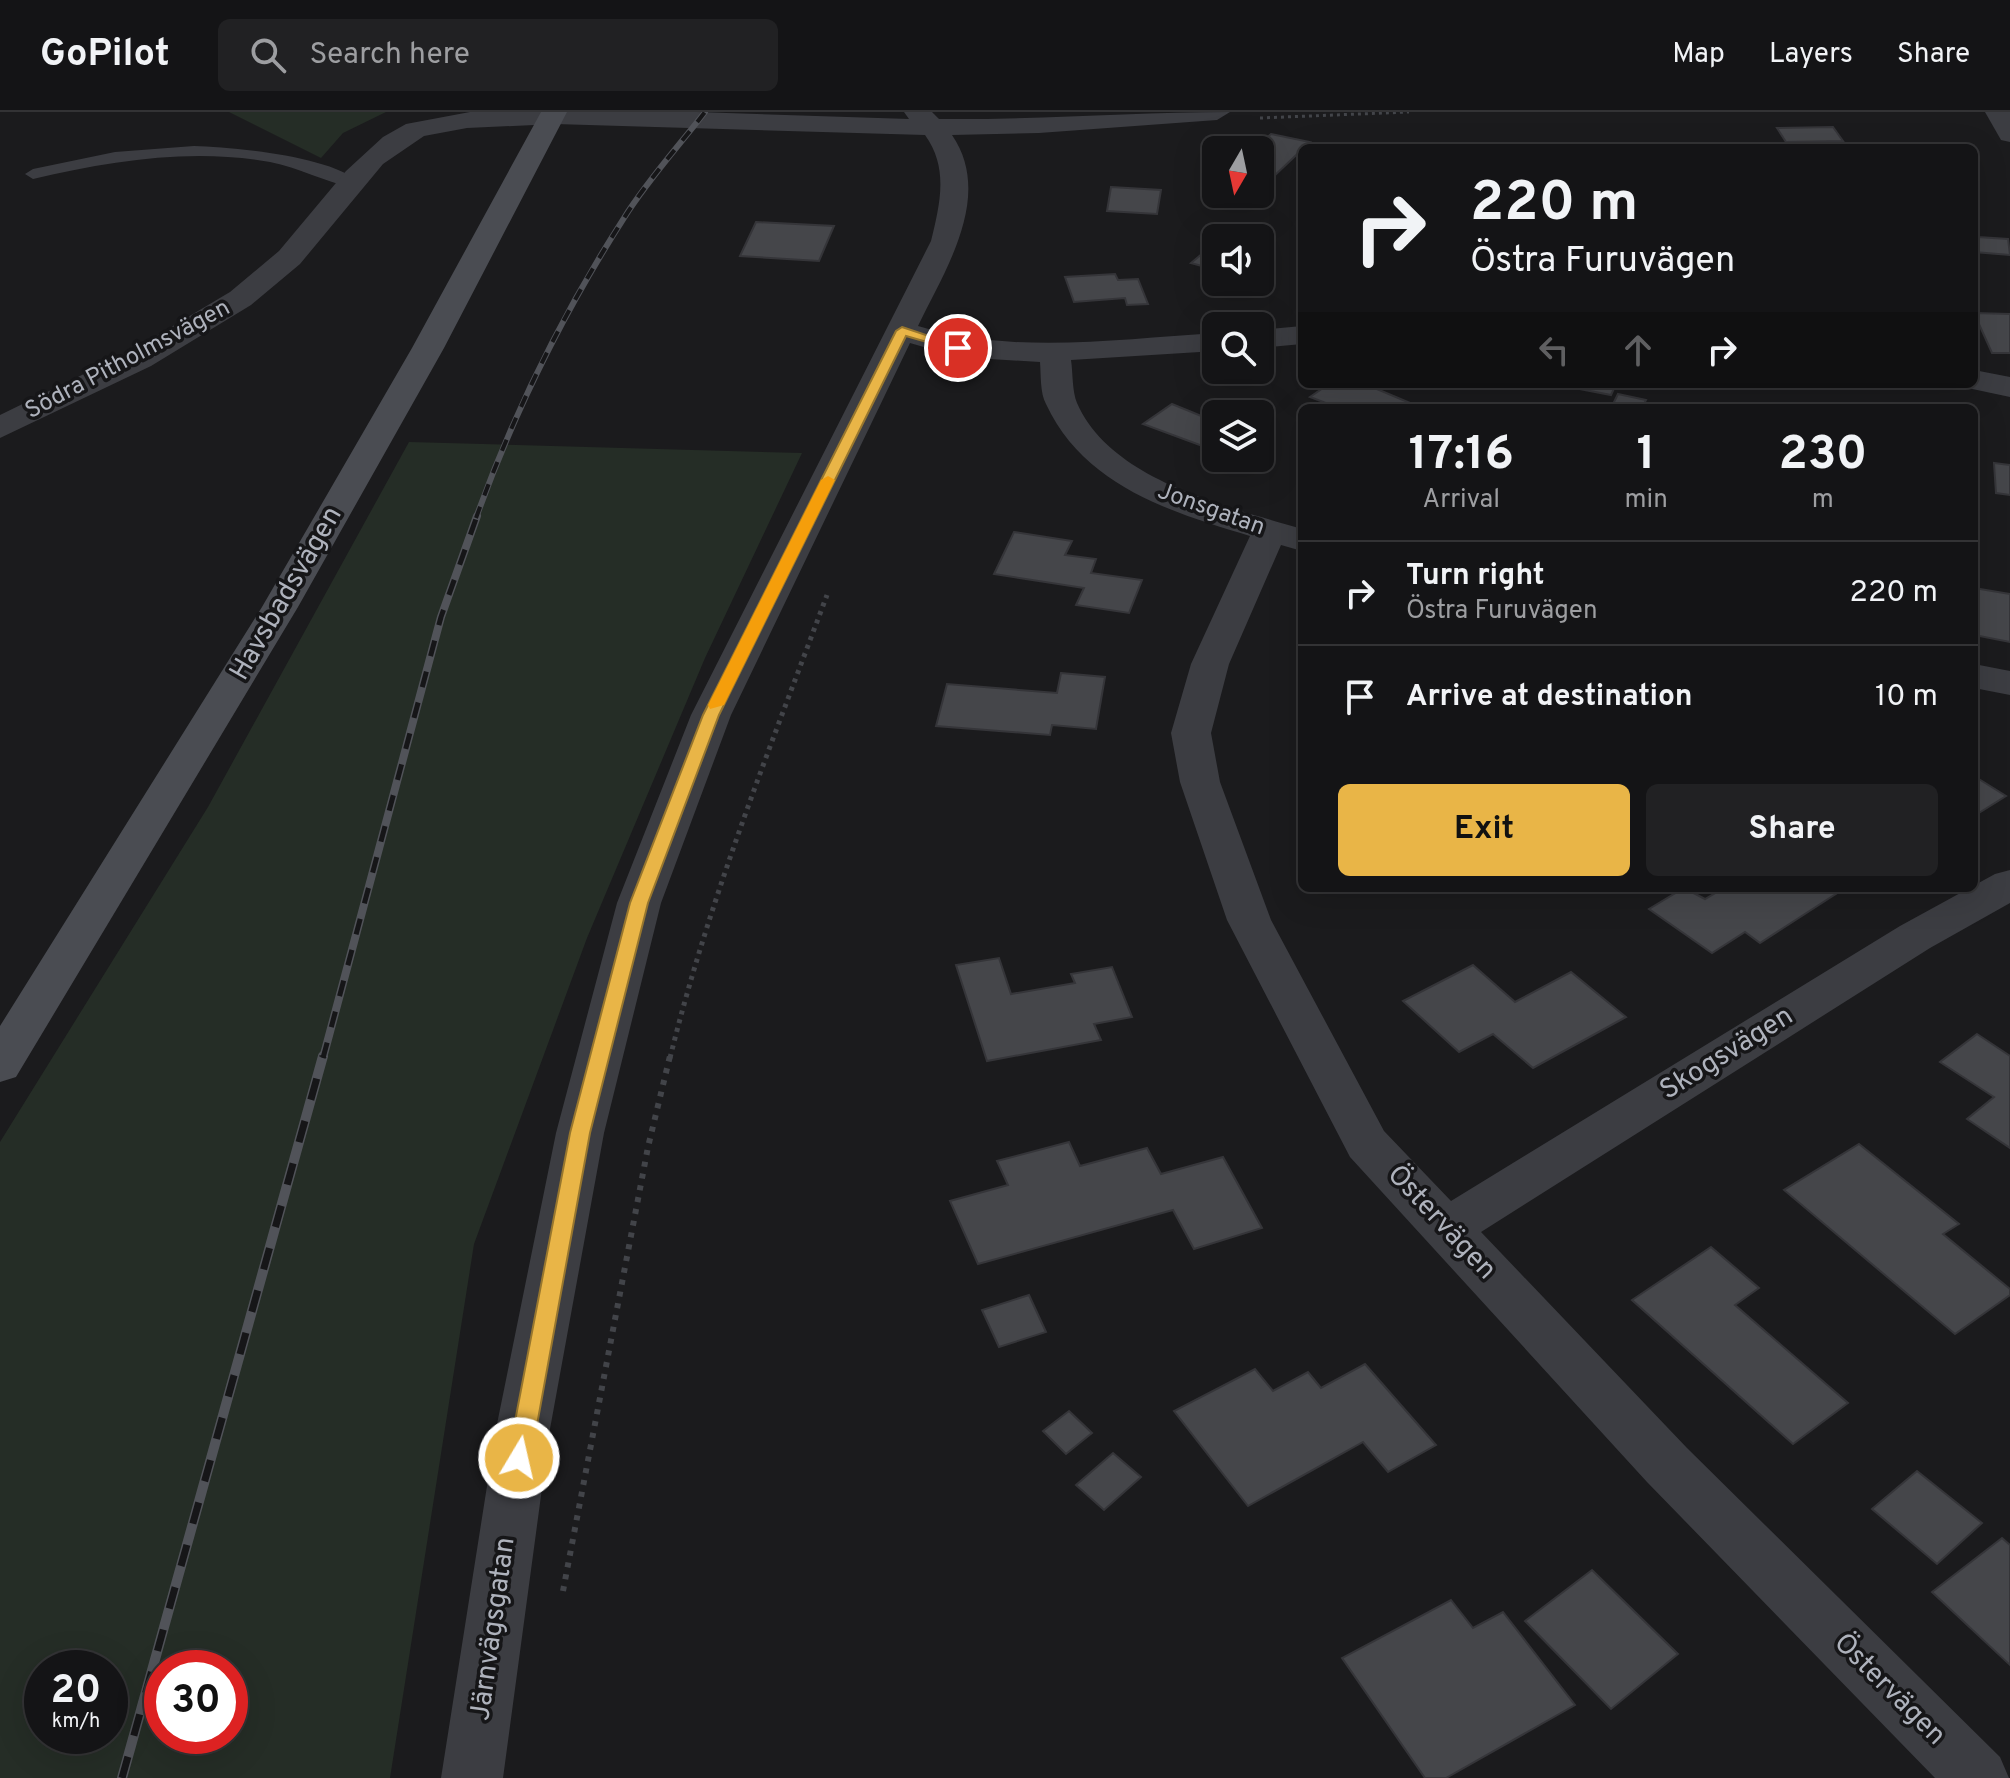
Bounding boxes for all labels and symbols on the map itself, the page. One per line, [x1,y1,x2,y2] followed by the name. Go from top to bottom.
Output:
[1202,136,1274,208] north arrow
[20,293,236,427] street label: Södra Pitholmsvägen
[924,314,992,382] pin
[1153,477,1269,543] street label: Jonsgatan
[223,500,351,688] street label: Havsbadsvägen
[1654,999,1800,1109] street label: Skogsvägen
[1379,1156,1505,1288] street label: Östervägen
[477,1416,561,1500] position arrow
[463,1535,525,1723] street label: Järnvägsgatan
[1825,1625,1954,1754] street label: Östervägen
[144,1650,248,1754] speed limit sign: 30

